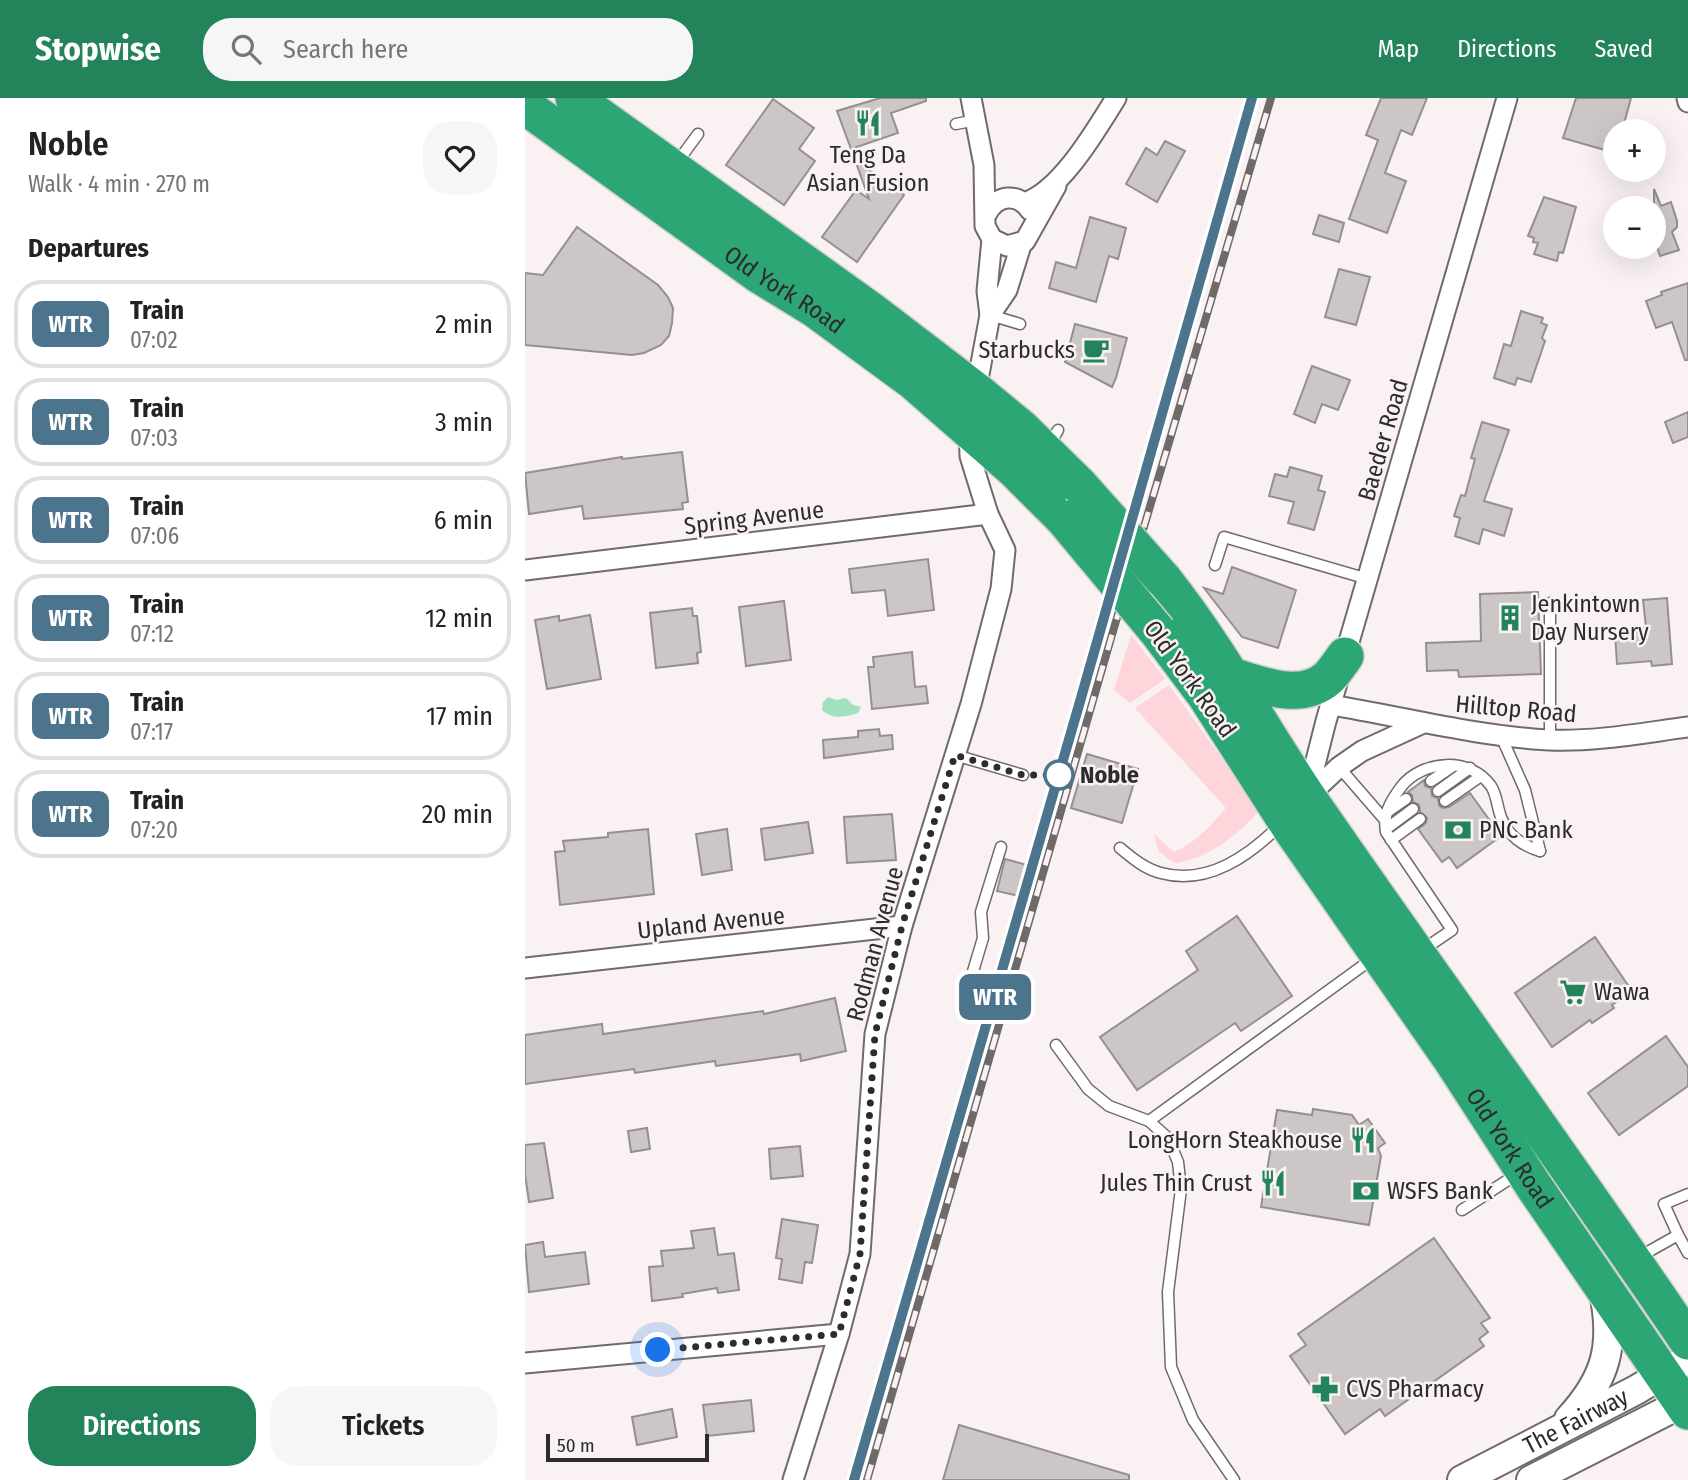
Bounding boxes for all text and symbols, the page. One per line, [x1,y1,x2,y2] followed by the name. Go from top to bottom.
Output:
[203,18,693,81] search box
[35,29,161,69] text: Stopwise
[227,30,265,68] icon: search
[283,34,408,65] text: Search here
[1378,35,1419,63] text: Map
[1457,35,1556,63] text: Directions
[1594,35,1653,63] text: Saved
[853,108,883,138] restaurant icon: Teng Da Asian Fusion
[1603,119,1666,259] map controls
[1603,119,1666,182] button: +
[423,121,497,195] button: heart
[28,124,109,164] text: Noble
[807,141,929,197] place label: Teng Da Asian Fusion
[28,170,210,198] text: Walk · 4 min · 270 m
[1603,196,1666,259] button: −
[28,233,149,264] text: Departures
[719,240,850,340] street label: Old York Road
[130,295,184,326] text: Train
[435,309,493,340] text: 2 min
[49,310,92,338] text: WTR
[130,326,178,354] text: 07:02
[1081,335,1111,365] cafe icon: Starbucks
[978,336,1075,364] place label: Starbucks
[1352,376,1414,504] street label: Baeder Road
[130,393,184,424] text: Train
[435,407,493,438] text: 3 min
[49,408,92,436] text: WTR
[130,424,178,452] text: 07:03
[130,491,184,522] text: Train
[682,496,826,540] street label: Spring Avenue
[434,505,493,536] text: 6 min
[49,506,92,534] text: WTR
[130,522,179,550] text: 07:06
[130,589,184,620] text: Train
[1531,590,1649,646] place label: Jenkintown Day Nursery
[425,603,493,634] text: 12 min
[1495,603,1525,633] building icon: Jenkintown Day Nursery
[49,604,92,632] text: WTR
[1138,615,1242,743] street label: Old York Road
[130,620,174,648] text: 07:12
[130,687,184,718] text: Train
[1454,690,1578,728] street label: Hilltop Road
[426,701,493,732] text: 17 min
[49,702,92,730] text: WTR
[130,718,173,746] text: 07:17
[1044,760,1074,790] marker: Noble
[1080,761,1139,789] place label: Noble
[130,785,184,816] text: Train
[422,799,493,830] text: 20 min
[49,800,92,828] text: WTR
[1443,815,1473,845] bank icon: PNC Bank
[130,816,178,844] text: 07:20
[1479,816,1573,844] place label: PNC Bank
[841,864,909,1024] street label: Rodman Avenue
[636,901,786,945] street label: Upland Avenue
[955,974,1035,1020] line badge: WTR
[1558,977,1588,1007] supermarket icon: Wawa
[1594,978,1650,1006] place label: Wawa
[973,983,1017,1011] text: WTR
[1460,1083,1559,1214] street label: Old York Road
[1348,1125,1378,1155] restaurant icon: LongHorn Steakhouse
[1128,1126,1342,1154] place label: LongHorn Steakhouse
[1258,1168,1288,1198] restaurant icon: Jules Thin Crust
[1100,1169,1252,1197] place label: Jules Thin Crust
[1351,1176,1381,1206] bank icon: WSFS Bank
[1387,1177,1494,1205] place label: WSFS Bank
[640,1332,675,1367] your location
[1310,1374,1340,1404] pharmacy icon: CVS Pharmacy
[1346,1375,1484,1403] place label: CVS Pharmacy
[1519,1382,1633,1460] street label: The Fairway
[28,1386,256,1466] button: Directions
[270,1386,497,1466] button: Tickets
[546,1431,709,1463] scale bar
[557,1434,595,1457] text: 50 m

